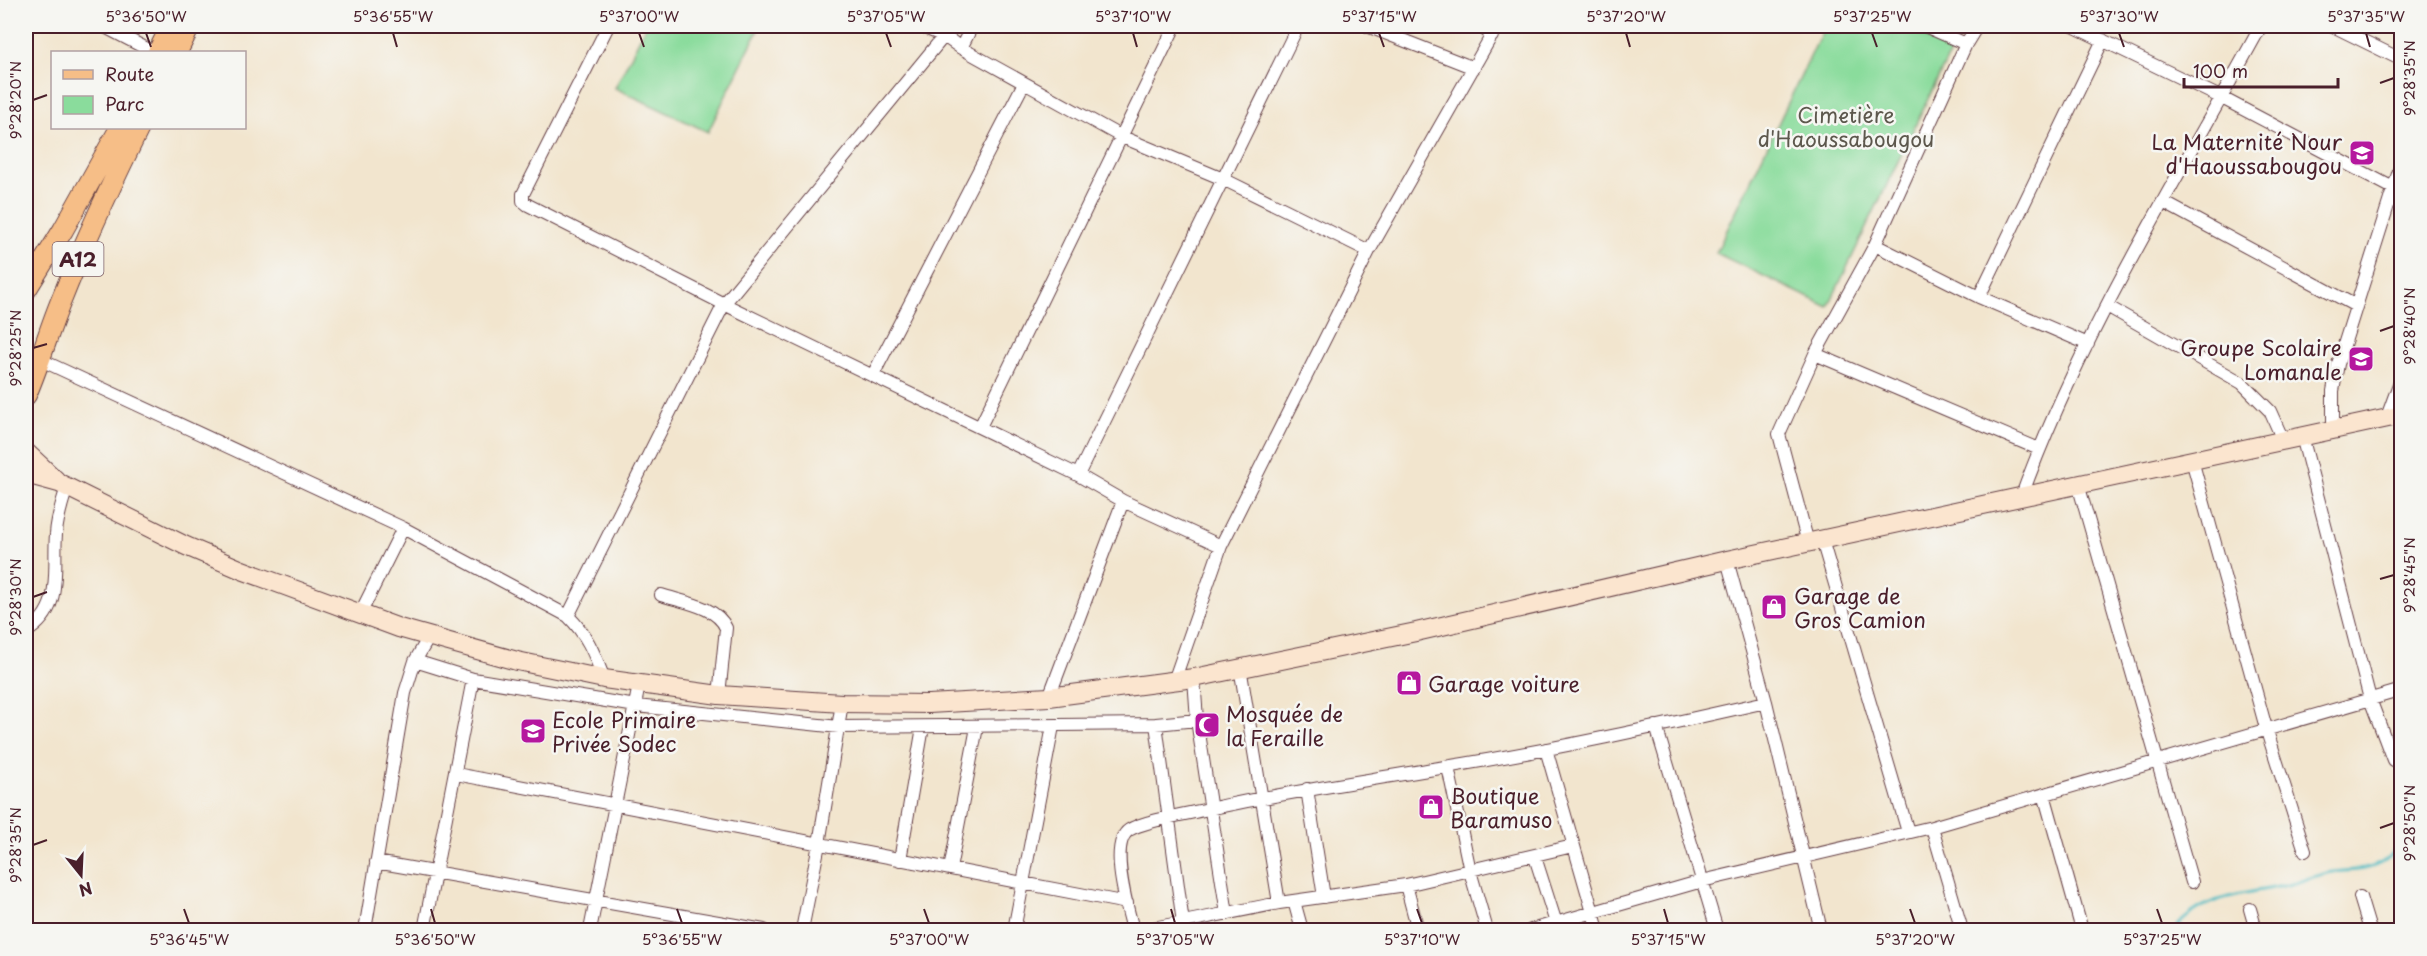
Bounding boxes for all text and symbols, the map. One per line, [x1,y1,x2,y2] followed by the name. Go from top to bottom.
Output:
[105,4,187,27] text: 5°36'50"W
[353,4,434,27] text: 5°36'55"W
[599,4,680,27] text: 5°37'00"W
[847,4,926,27] text: 5°37'05"W
[1095,4,1172,27] text: 5°37'10"W
[1341,4,1417,27] text: 5°37'15"W
[1586,4,1667,27] text: 5°37'20"W
[1833,4,1912,27] text: 5°37'25"W
[2079,4,2159,27] text: 5°37'30"W
[2327,4,2406,27] text: 5°37'35"W
[2397,40,2420,116] text: 9°28'35"N
[51,51,246,129] legend
[2184,51,2338,89] scale bar
[2193,57,2248,84] text: 100 m
[105,60,155,87] text: Route
[3,61,26,139] text: 9°28'20"N
[105,90,144,117] text: Parc
[1758,98,1934,154] park label: Cimetière d'Haoussabougou
[2152,125,2343,181] place label: La Maternité Nour d'Haoussabougou
[2347,138,2377,168] school or university icon: La Maternité Nour d'Haoussabougou
[52,242,104,276] road number: A12
[2397,287,2420,365] text: 9°28'40"N
[3,310,26,386] text: 9°28'25"N
[2180,331,2342,387] place label: Groupe Scolaire Lomanale
[2346,344,2376,374] school or university icon: Groupe Scolaire Lomanale
[2397,537,2420,613] text: 9°28'45"N
[3,558,26,636] text: 9°28'30"N
[1794,579,1926,635] place label: Garage de Gros Camion
[1759,592,1789,622] shop icon: Garage de Gros Camion
[1428,667,1580,699] place label: Garage voiture
[1394,668,1424,698] shop icon: Garage voiture
[1226,697,1343,753] place label: Mosquée de la Feraille
[552,703,696,759] place label: Ecole Primaire Privée Sodec
[1192,710,1222,740] mosque icon: Mosquée de la Feraille
[518,716,548,746] school or university icon: Ecole Primaire Privée Sodec
[1450,779,1552,835] place label: Boutique Baramuso
[2397,784,2420,862] text: 9°28'50"N
[1416,792,1446,822] shop icon: Boutique Baramuso
[3,807,26,883] text: 9°28'35"N
[51,845,111,905] north arrow
[76,877,96,904] text: N
[149,927,230,950] text: 5°36'45"W
[394,927,476,950] text: 5°36'50"W
[642,927,723,950] text: 5°36'55"W
[889,927,970,950] text: 5°37'00"W
[1136,927,1215,950] text: 5°37'05"W
[1384,927,1461,950] text: 5°37'10"W
[1630,927,1706,950] text: 5°37'15"W
[1875,927,1956,950] text: 5°37'20"W
[2123,927,2202,950] text: 5°37'25"W

